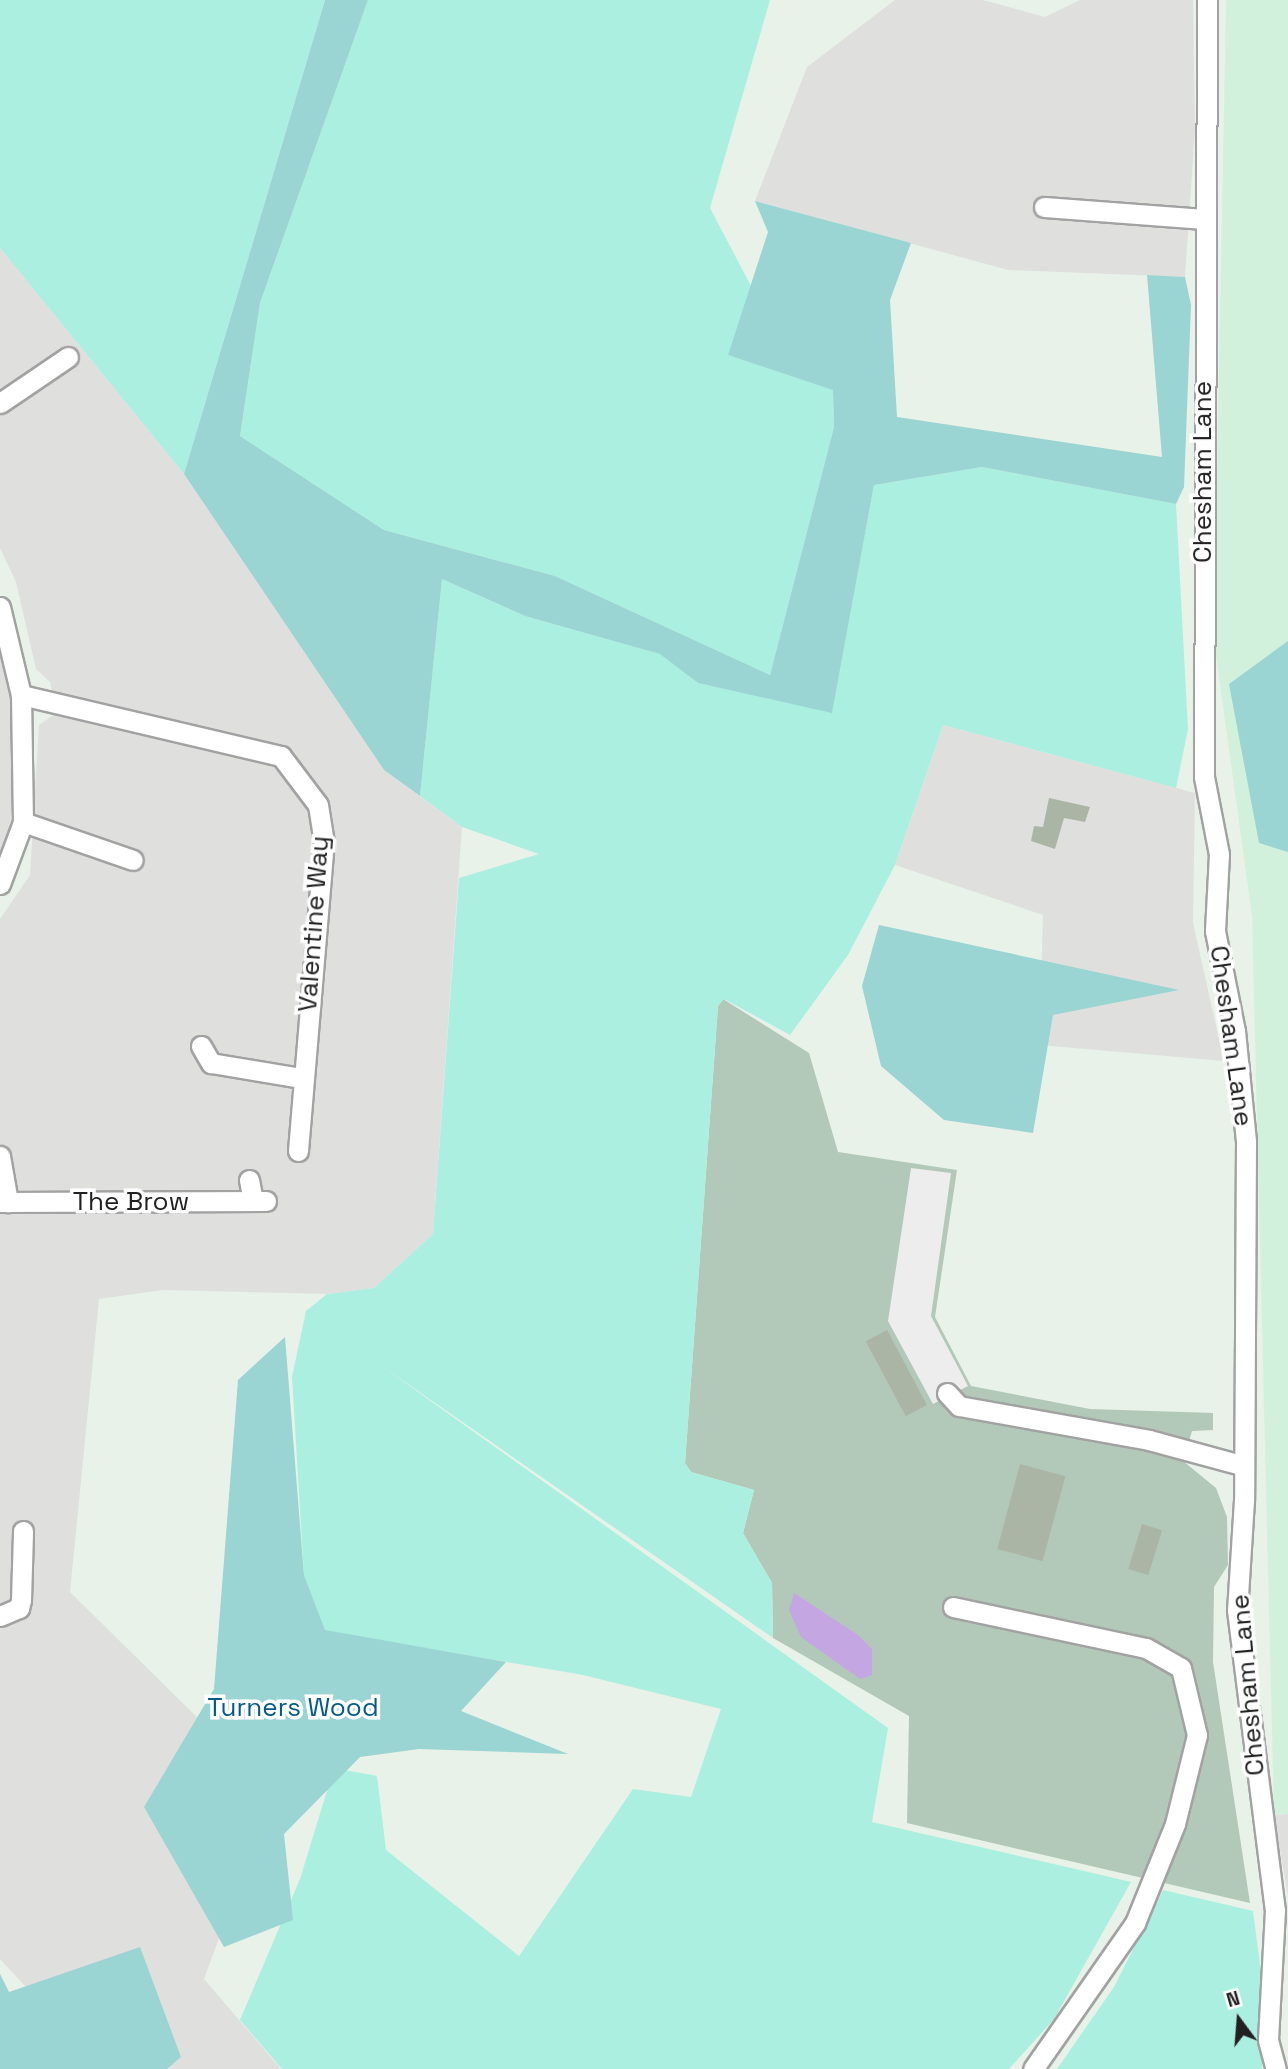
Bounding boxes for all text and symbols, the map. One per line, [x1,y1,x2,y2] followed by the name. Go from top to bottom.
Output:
[1187,381,1219,563] street label: Chesham Lane
[292,835,336,1013] street label: Valentine Way
[1203,944,1259,1128] street label: Chesham Lane
[73,1186,189,1218] street label: The Brow
[1225,1593,1271,1777] street label: Chesham Lane
[207,1692,379,1724] park label: Turners Wood
[1204,1985,1274,2055] north arrow
[1224,1986,1243,2013] text: N

